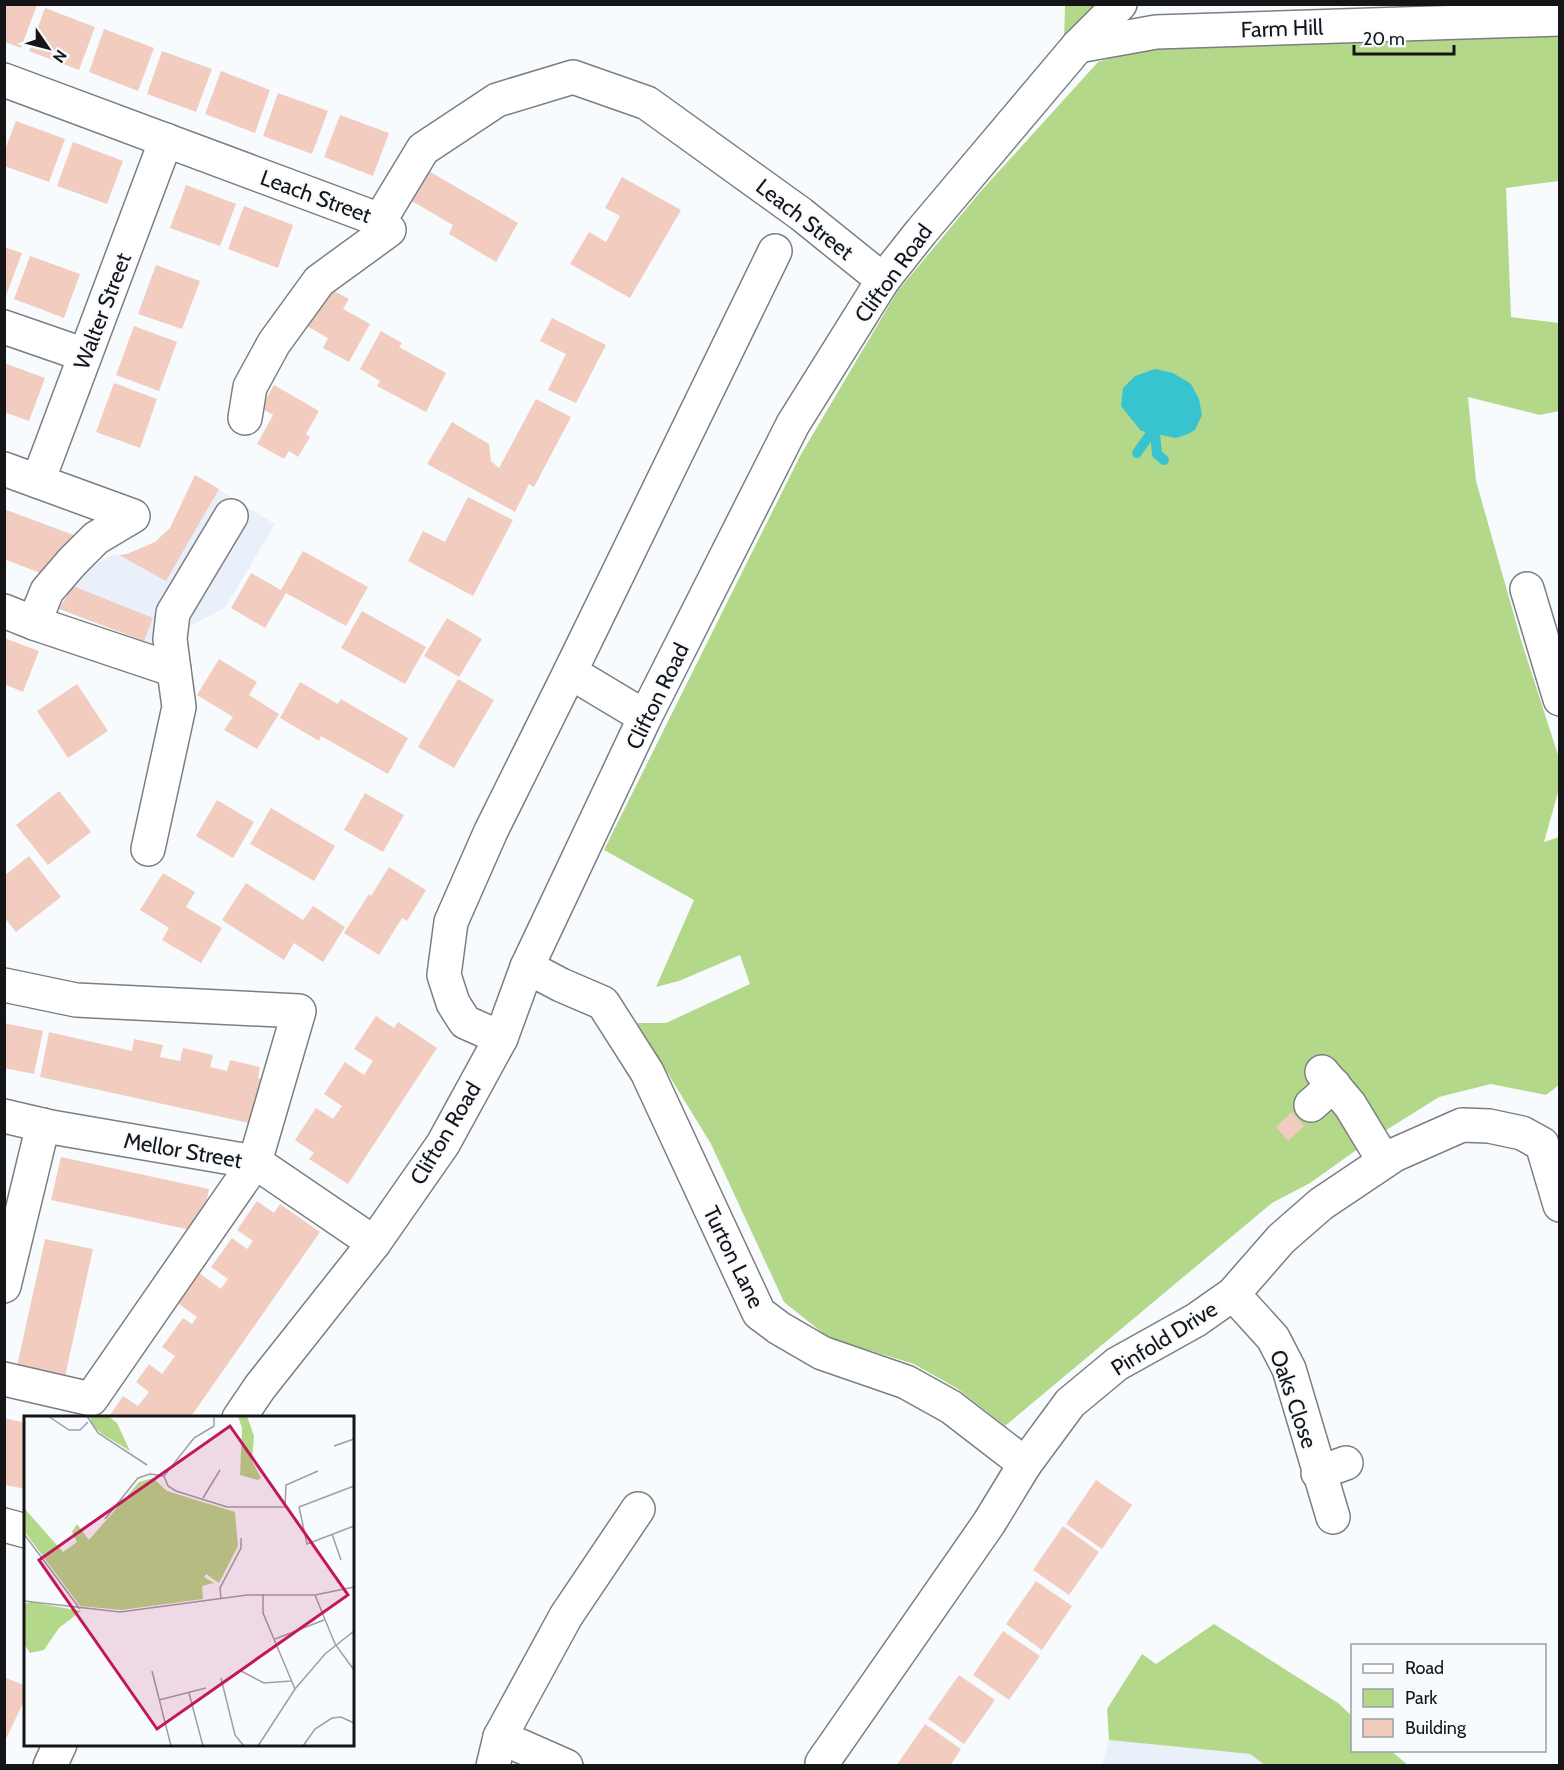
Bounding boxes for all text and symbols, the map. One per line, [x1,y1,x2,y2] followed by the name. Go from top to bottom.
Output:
[1240,14,1324,43] street label: Farm Hill
[18,18,78,78] north arrow
[1354,18,1454,56] scale bar
[1363,28,1405,50] text: 20 m
[49,46,71,66] text: N
[257,164,376,229] street label: Leach Street
[751,173,859,266] street label: Leach Street
[849,219,938,328] street label: Clifton Road
[68,249,137,373] street label: Walter Street
[620,639,695,754] street label: Clifton Road
[404,1077,487,1190] street label: Clifton Road
[122,1127,245,1174] street label: Mellor Street
[697,1202,770,1313] street label: Turton Lane
[1106,1295,1222,1382] street label: Pinfold Drive
[1264,1346,1323,1452] street label: Oaks Close
[24,1416,354,1746] inset map
[1351,1644,1546,1752] legend
[1405,1657,1444,1679] text: Road
[1405,1687,1438,1709] text: Park
[1405,1717,1467,1739] text: Building

